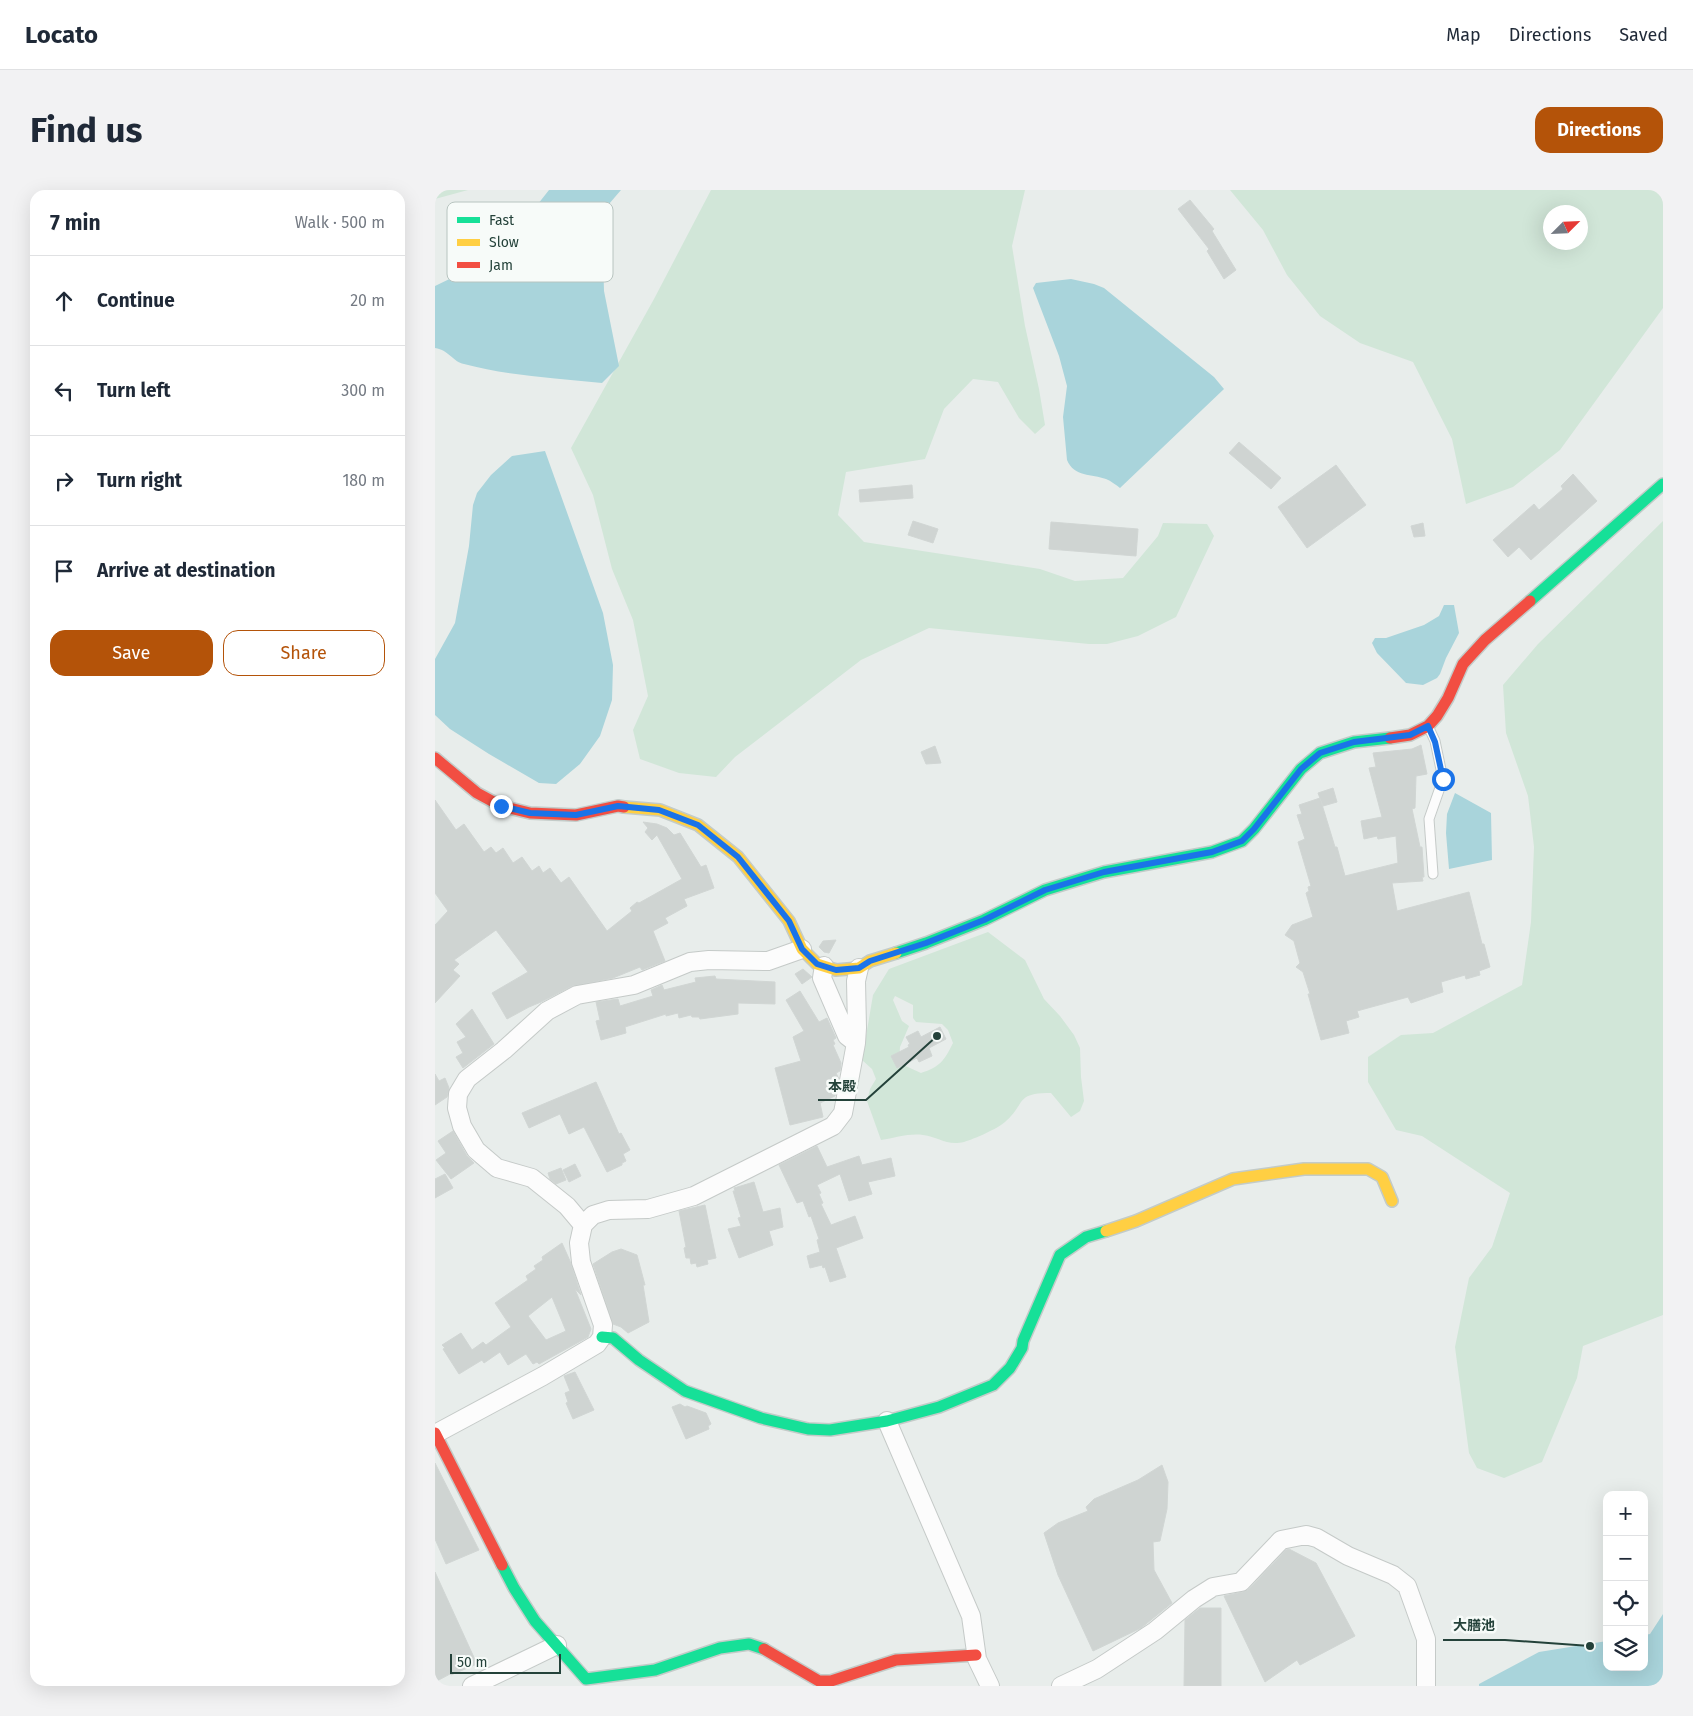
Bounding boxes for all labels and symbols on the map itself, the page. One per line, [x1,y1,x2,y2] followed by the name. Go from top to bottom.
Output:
[447,202,613,282] legend
[1543,205,1588,250] north arrow
[489,212,515,229] text: Fast
[489,234,519,251] text: Slow
[489,257,513,274] text: Jam
[1432,768,1455,791] route start
[490,795,513,818] route end
[818,1071,866,1100] callout: 本殿
[828,1078,856,1095] text: 本殿
[1443,1611,1505,1640] callout: 大膳池
[1453,1617,1495,1634] text: 大膳池
[450,1651,561,1674] scale bar

